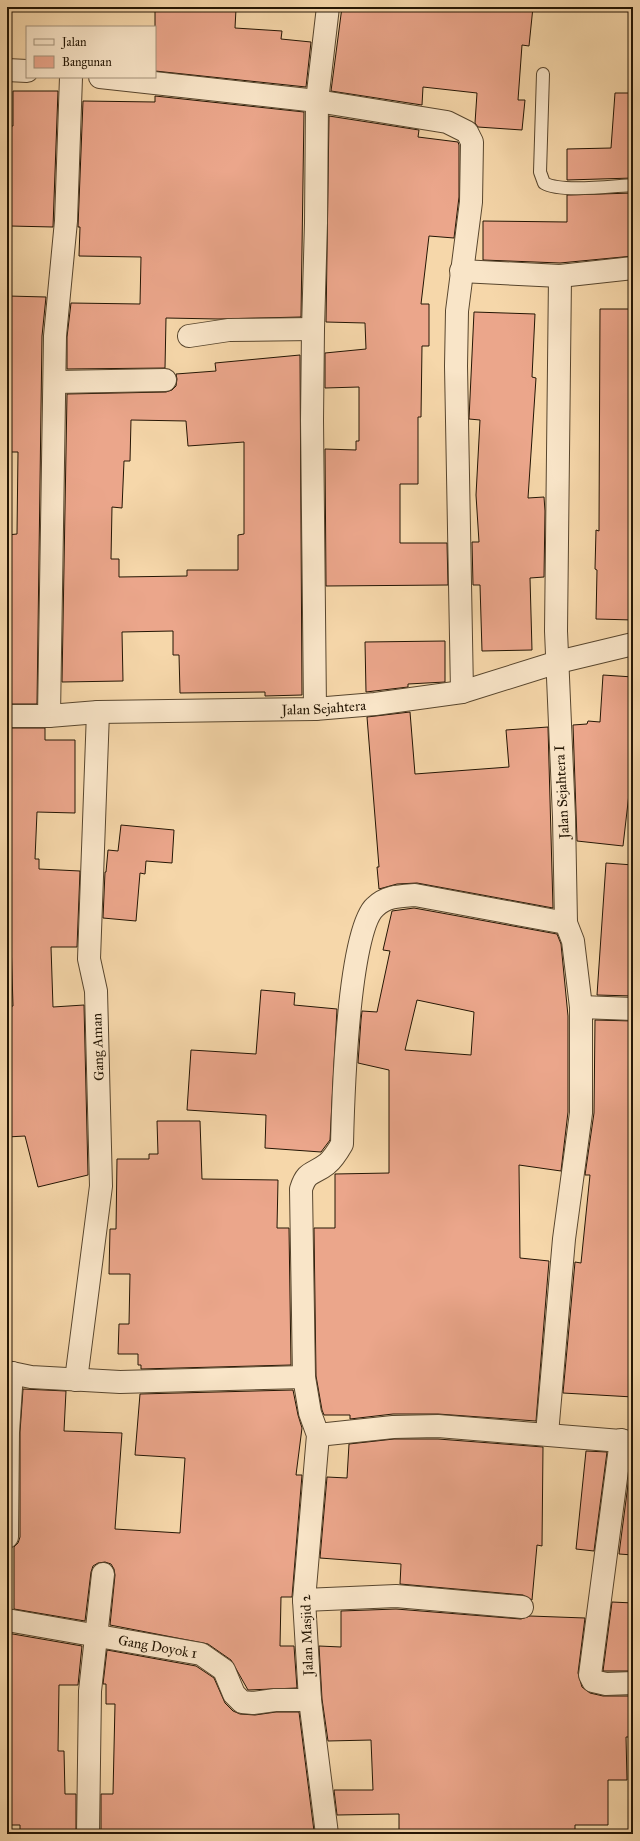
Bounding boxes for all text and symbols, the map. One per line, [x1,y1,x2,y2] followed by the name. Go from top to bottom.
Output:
[26,26,156,78] legend
[60,35,87,50] text: Jalan
[62,55,112,70] text: Bangunan
[279,696,367,719] street label: Jalan Sejahtera
[551,745,574,841] street label: Jalan Sejahtera I
[88,1012,108,1081] street label: Gang Aman
[297,1594,318,1678] street label: Jalan Masjid 2
[117,1631,199,1662] street label: Gang Doyok 1

